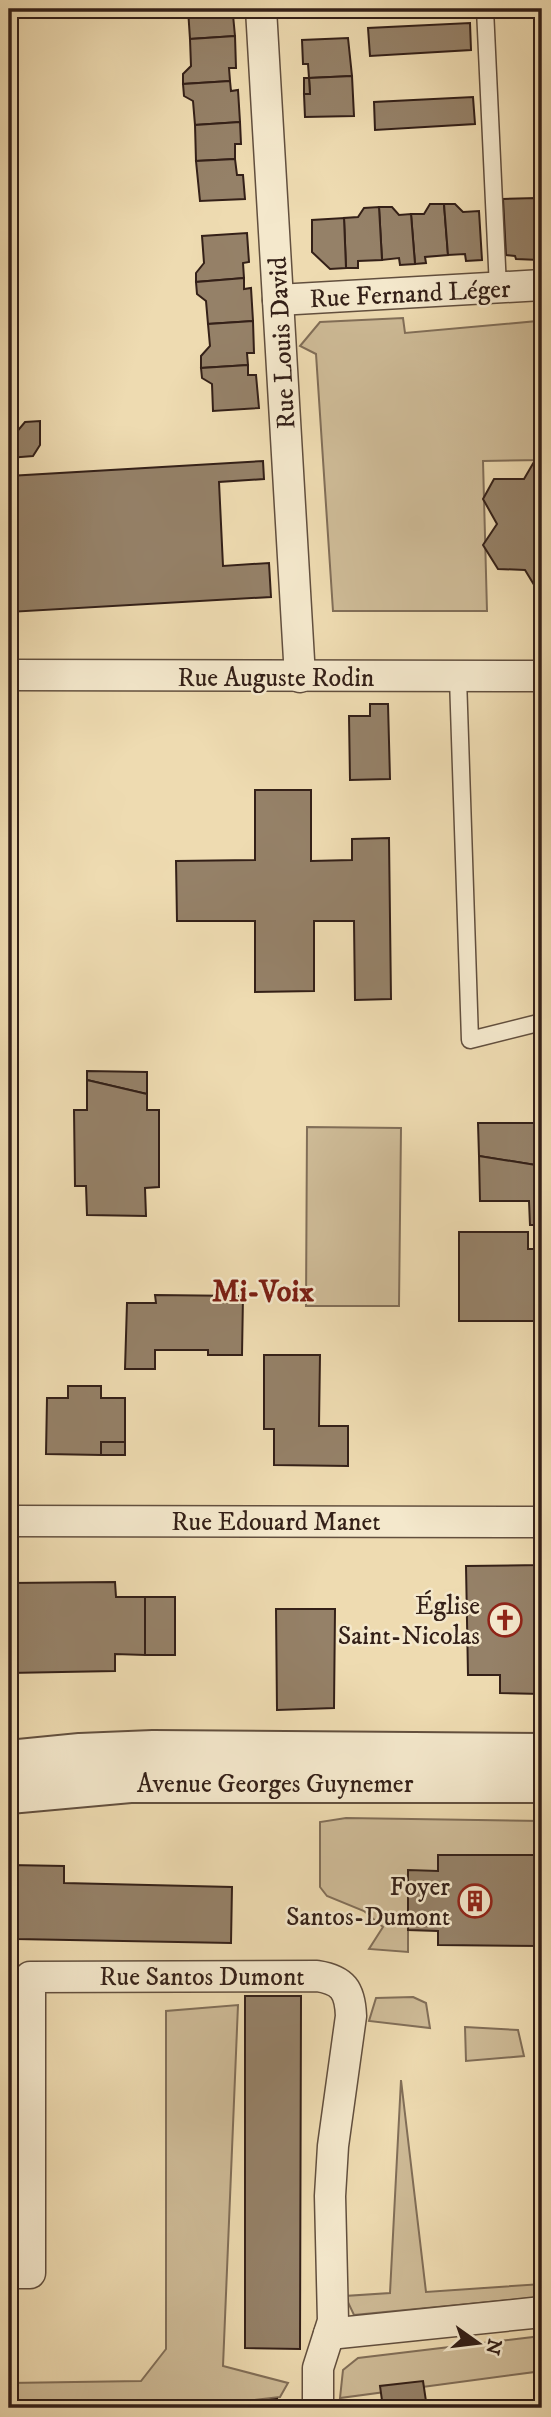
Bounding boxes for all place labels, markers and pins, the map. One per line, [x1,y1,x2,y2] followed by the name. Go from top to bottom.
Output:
[338,1590,480,1653] place label: Église Saint-Nicolas
[486,1601,524,1639] church icon: Église Saint-Nicolas
[286,1871,450,1934] place label: Foyer Santos-Dumont
[456,1882,494,1920] building icon: Foyer Santos-Dumont

